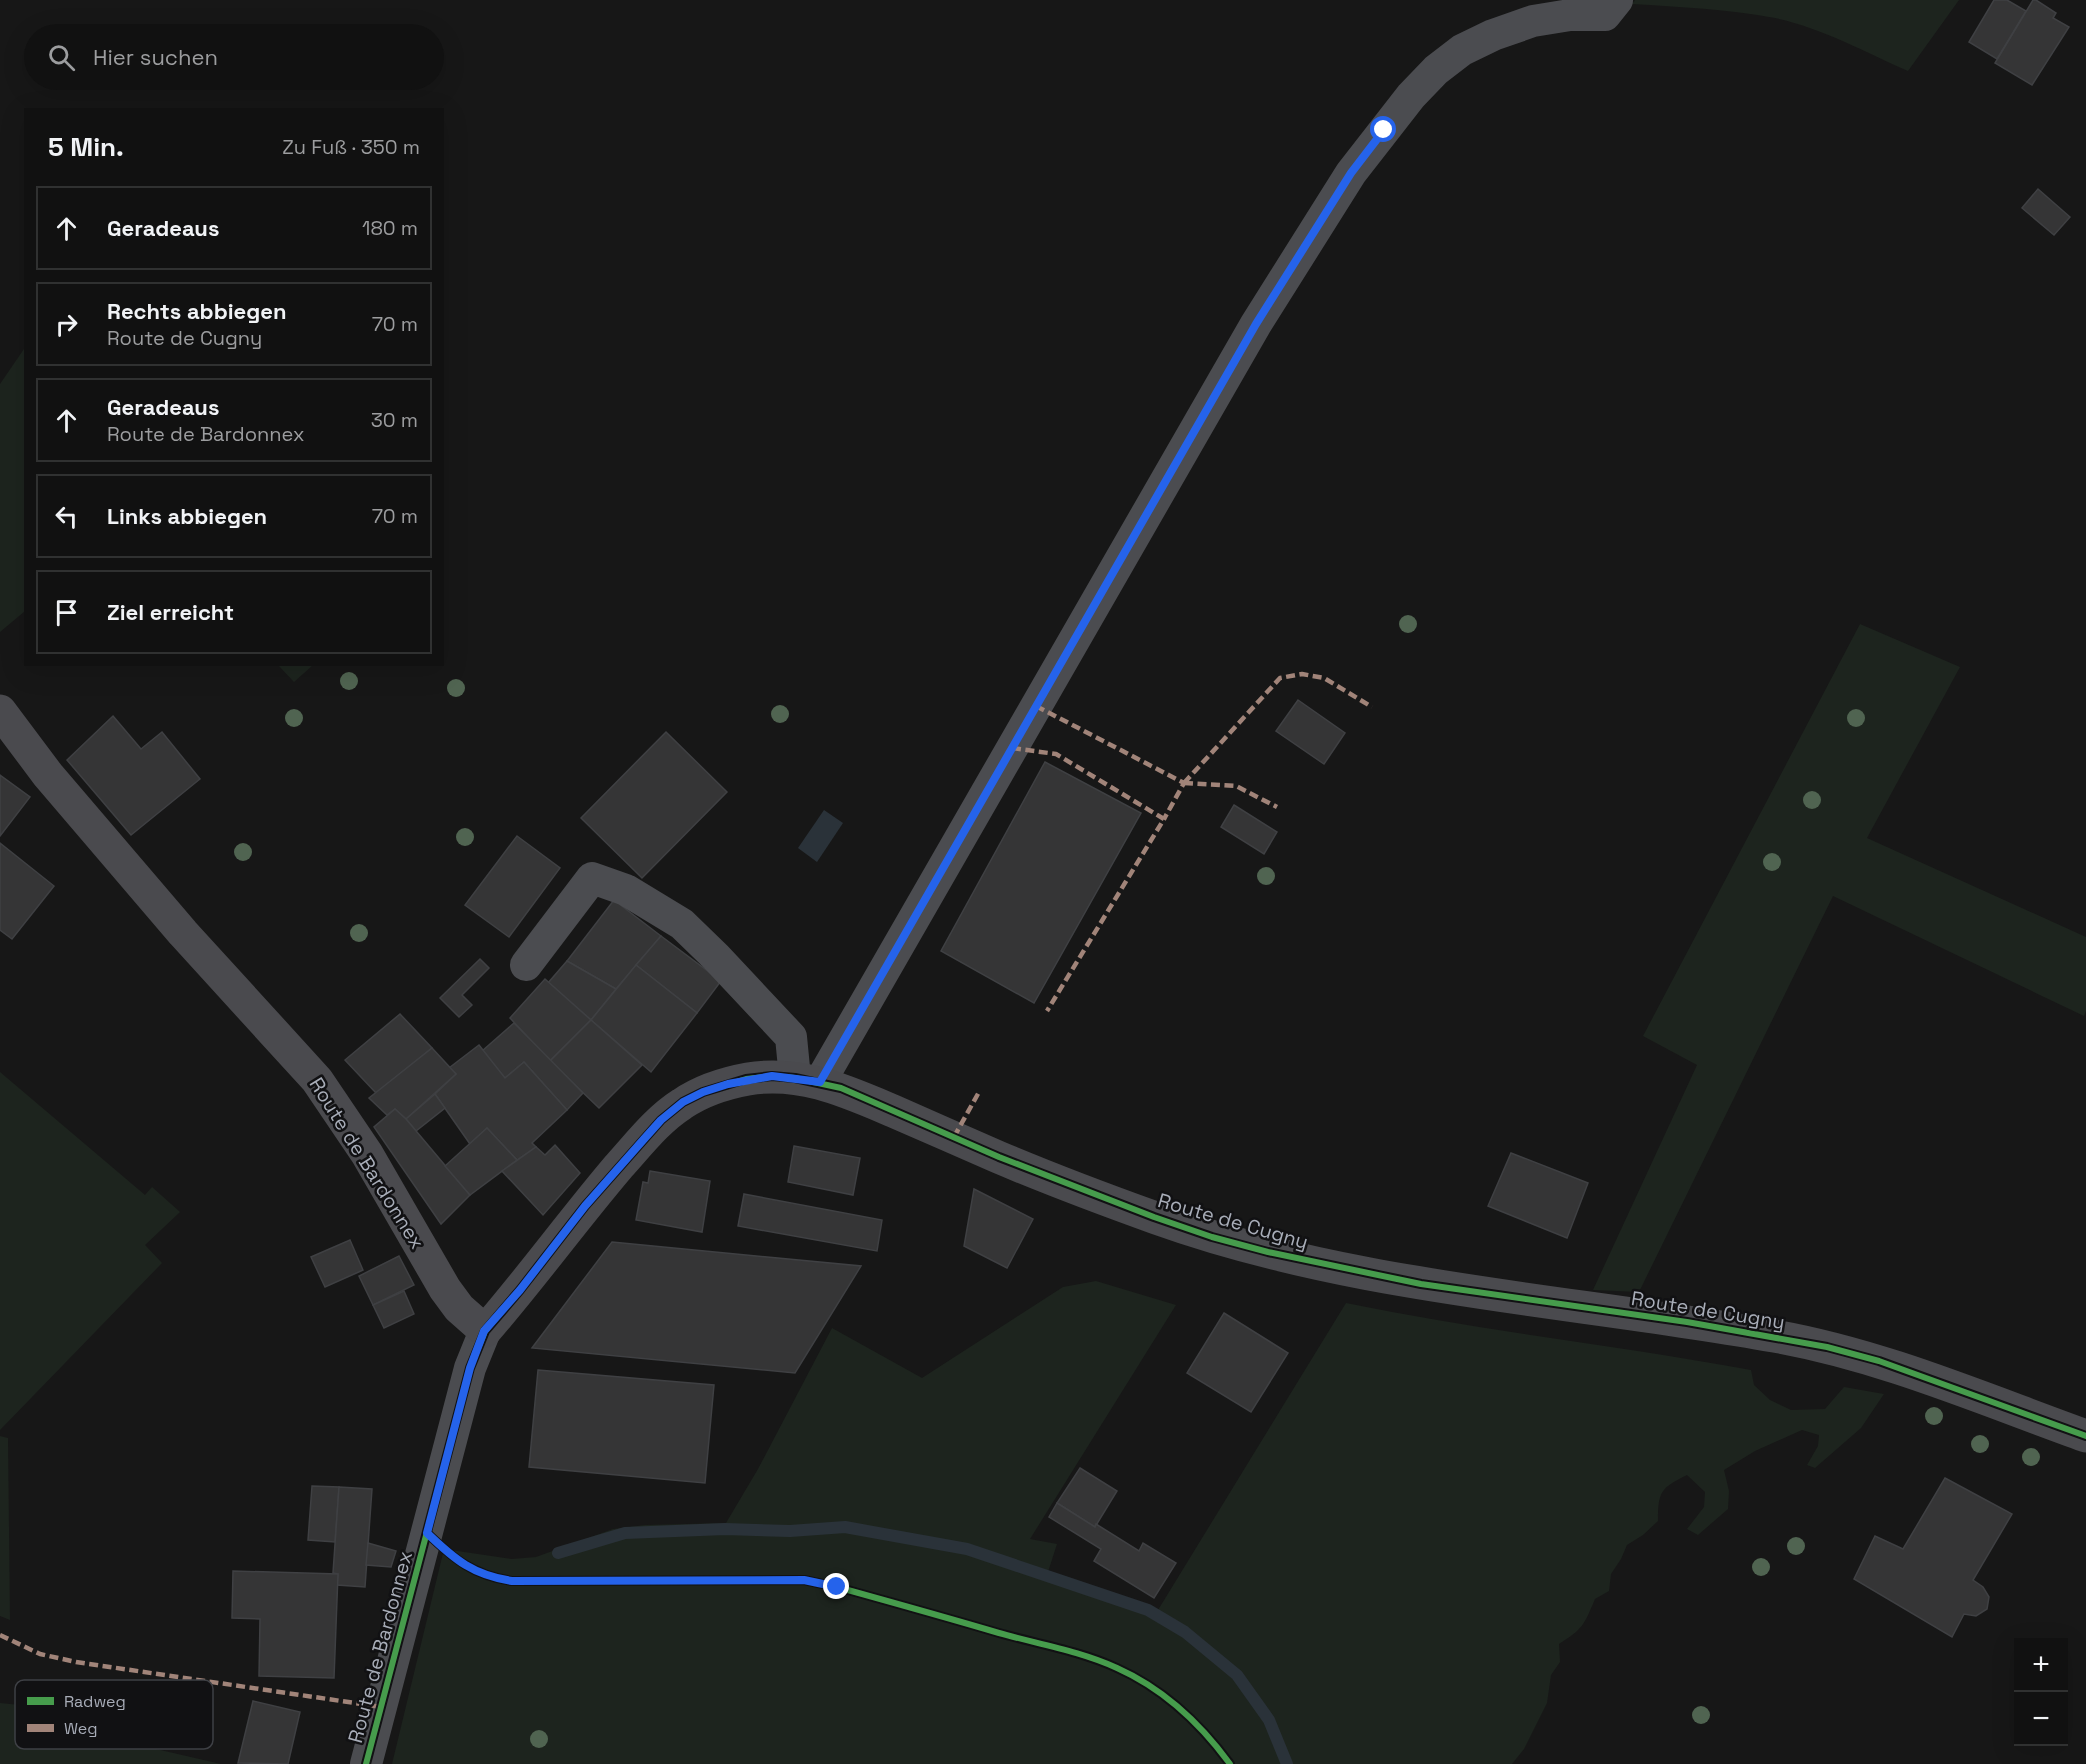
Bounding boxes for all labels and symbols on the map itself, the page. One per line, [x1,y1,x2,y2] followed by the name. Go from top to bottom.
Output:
[1370,116,1396,142] route start
[304,1072,430,1254] street label: Route de Bardonnex
[1155,1187,1311,1255] street label: Route de Cugny
[1629,1285,1787,1335] street label: Route de Cugny
[342,1548,418,1746] street label: Route de Bardonnex
[823,1573,849,1599] route end
[15,1680,213,1749] legend
[64,1691,126,1712] text: Radweg
[64,1718,98,1739] text: Weg

